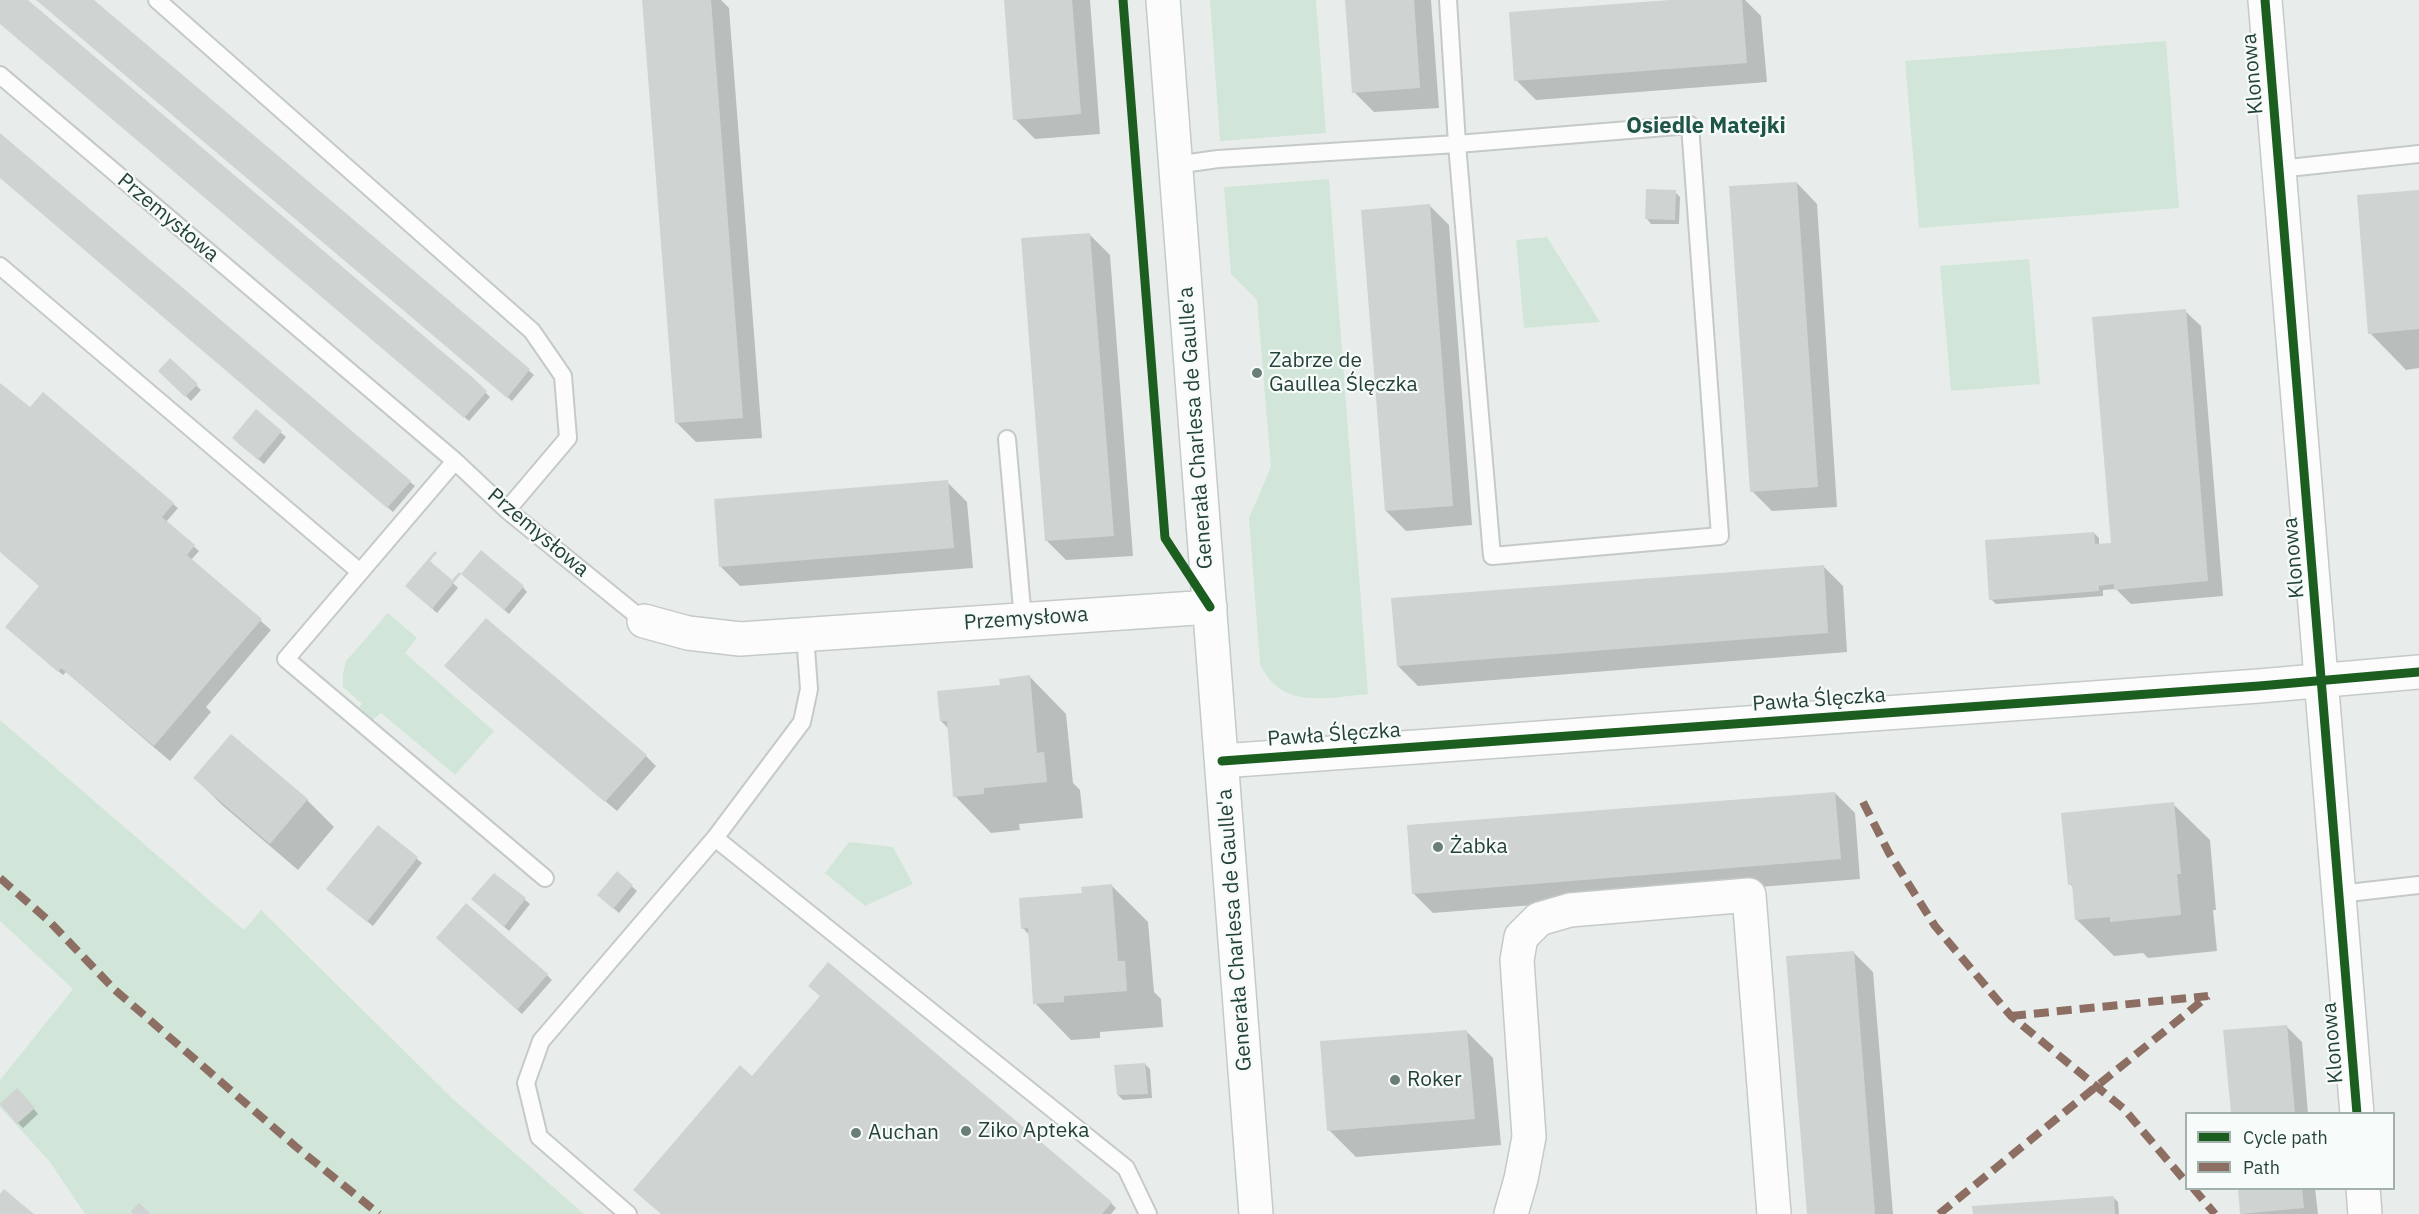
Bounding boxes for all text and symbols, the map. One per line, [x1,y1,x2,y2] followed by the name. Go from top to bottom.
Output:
[2237,32,2269,116] street label: Klonowa
[1626,114,1786,140] district label: Osiedle Matejki
[112,168,224,268] street label: Przemysłowa
[1174,286,1218,570] street label: Generała Charlesa de Gaulle'a
[1269,348,1418,398] place label: Zabrze de Gaullea Ślęczka
[1250,366,1264,380] marker: Zabrze de Gaullea Ślęczka
[482,483,594,583] street label: Przemysłowa
[2278,516,2310,600] street label: Klonowa
[963,602,1089,636] street label: Przemysłowa
[1751,683,1887,717] street label: Pawła Ślęczka
[1266,718,1402,752] street label: Pawła Ślęczka
[1213,788,1257,1072] street label: Generała Charlesa de Gaulle'a
[1450,834,1508,860] place label: Żabka
[1431,840,1445,854] marker: Żabka
[2317,1001,2349,1085] street label: Klonowa
[1407,1067,1462,1093] place label: Roker
[1388,1073,1402,1087] marker: Roker
[2185,1112,2395,1190] legend
[978,1118,1089,1144] place label: Ziko Apteka
[868,1120,939,1146] place label: Auchan
[959,1124,973,1138] marker: Ziko Apteka
[849,1126,863,1140] marker: Auchan
[2243,1126,2328,1149] text: Cycle path
[2243,1156,2280,1179] text: Path

